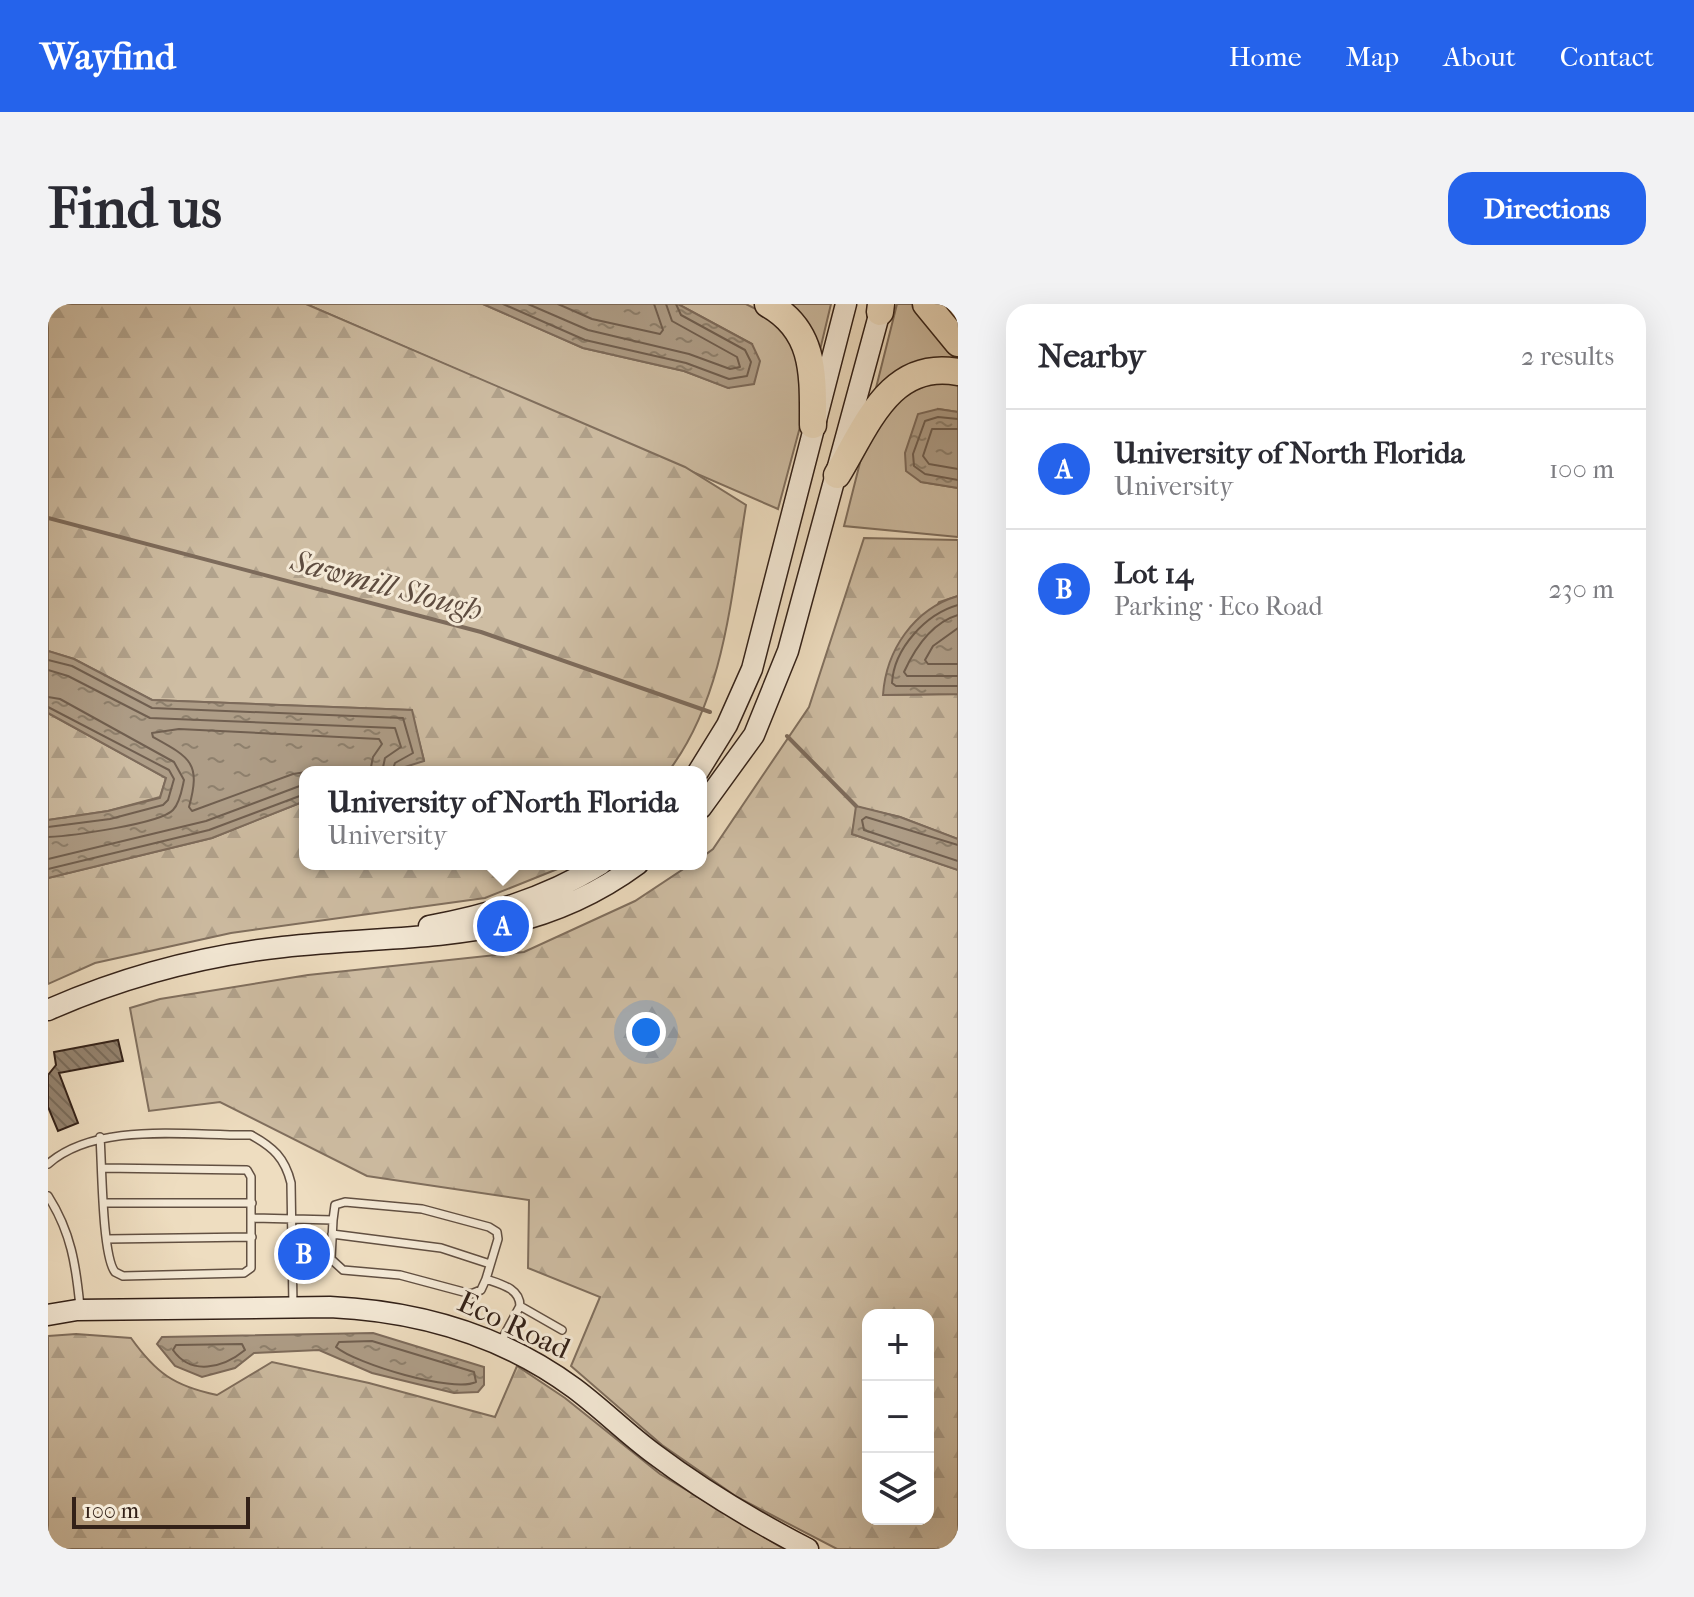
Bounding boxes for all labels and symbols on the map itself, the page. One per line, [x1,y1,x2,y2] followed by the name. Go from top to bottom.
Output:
[286,542,486,629] water label: Sawmill Slough
[477,896,529,956] pin: A
[626,1012,666,1052] your location
[278,1224,330,1284] pin: B
[452,1284,576,1367] street label: Eco Road
[72,1493,250,1529] scale bar

